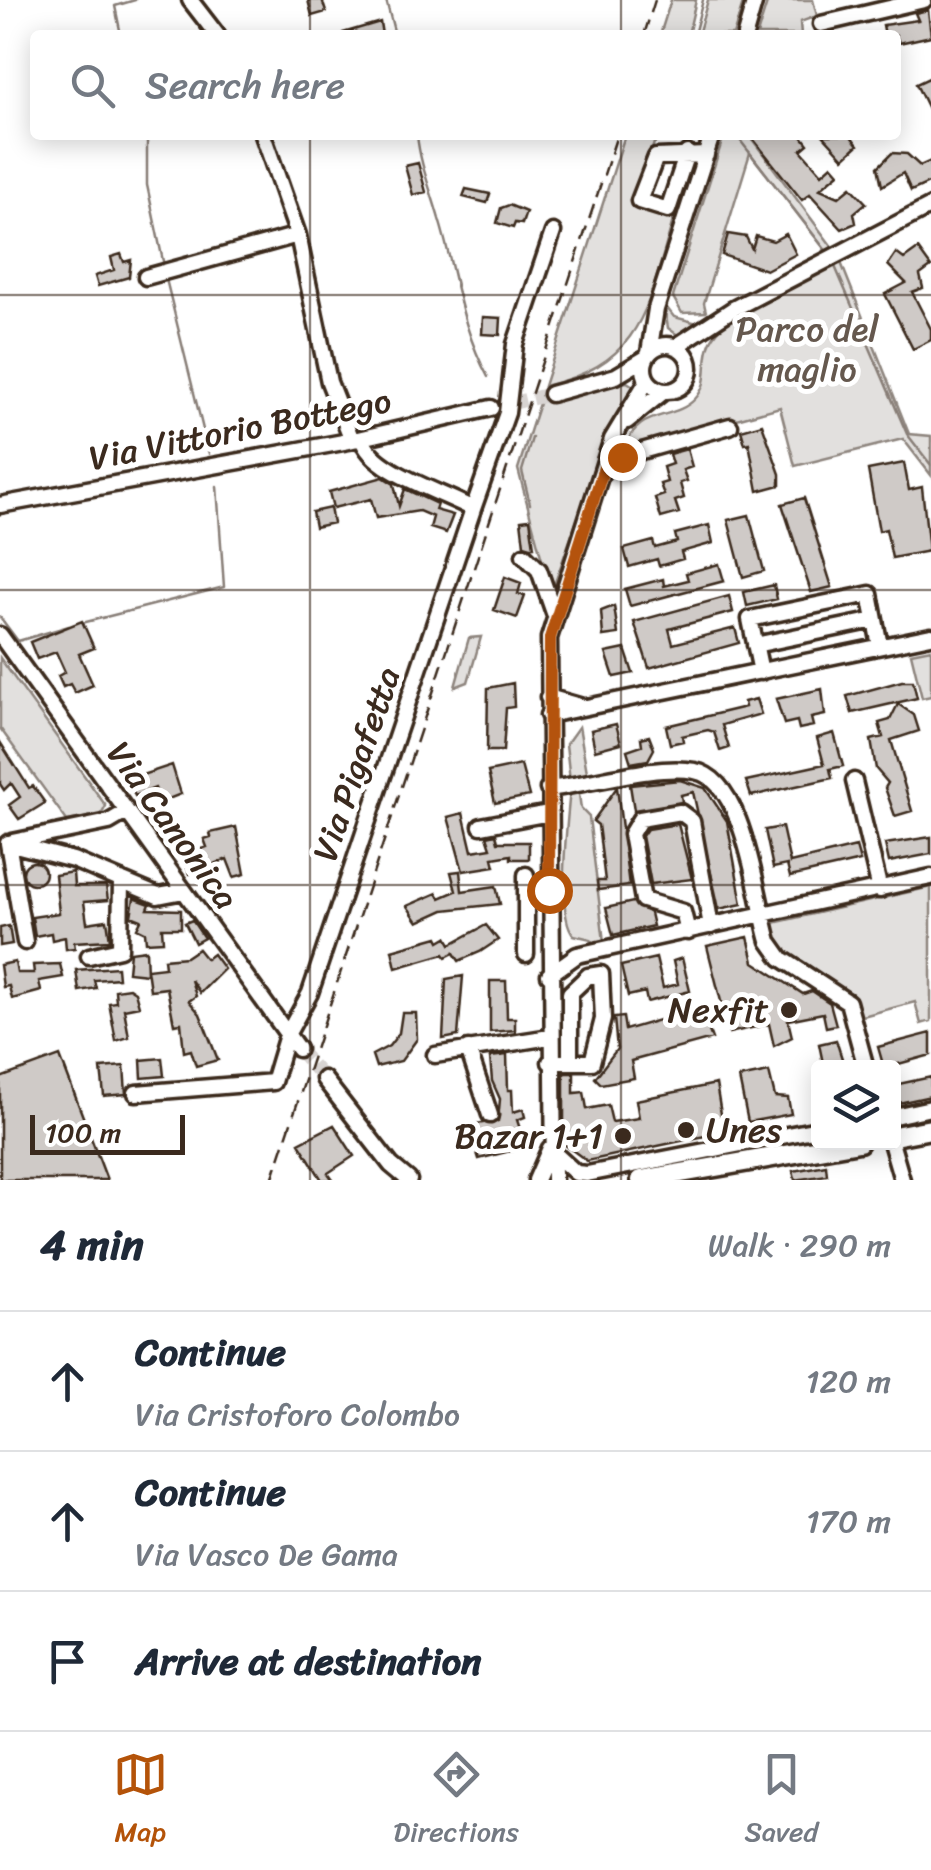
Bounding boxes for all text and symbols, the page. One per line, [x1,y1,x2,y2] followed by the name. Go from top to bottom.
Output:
[30,30,901,140] search box
[145,52,345,119] text: Search here
[65,58,120,113] icon: search
[736,298,879,400] park label: Parco del maglio
[84,369,396,489] street label: Via Vittorio Bottego
[600,435,646,481] route end
[294,658,418,870] street label: Via Pigafetta
[90,727,256,923] street label: Via Canonica
[527,868,573,914] route start
[668,979,769,1041] place label: Nexfit
[778,999,800,1021] marker: Nexfit
[811,1060,901,1150] map controls
[811,1060,901,1150] button: layers
[706,1099,782,1161] place label: Unes
[454,1105,603,1167] place label: Bazar 1+1
[45,1108,121,1157] text: 100 m
[30,1110,185,1154] scale bar
[675,1119,697,1141] marker: Unes
[612,1125,634,1147] marker: Bazar 1+1
[40,1208,144,1282] text: 4 min
[708,1217,891,1274] text: Walk · 290 m
[135,1319,286,1386] text: Continue
[806,1353,891,1410] text: 120 m
[40,1354,95,1409] icon: ahead
[135,1386,460,1443] text: Via Cristoforo Colombo
[135,1459,286,1526] text: Continue
[806,1493,891,1550] text: 170 m
[40,1494,95,1549] icon: ahead
[135,1526,398,1583] text: Via Vasco De Gama
[135,1628,482,1695] text: Arrive at destination
[40,1634,95,1689] icon: arrive
[113,1747,168,1856] tab: Map
[393,1747,519,1856] tab: Directions
[744,1747,818,1856] tab: Saved

